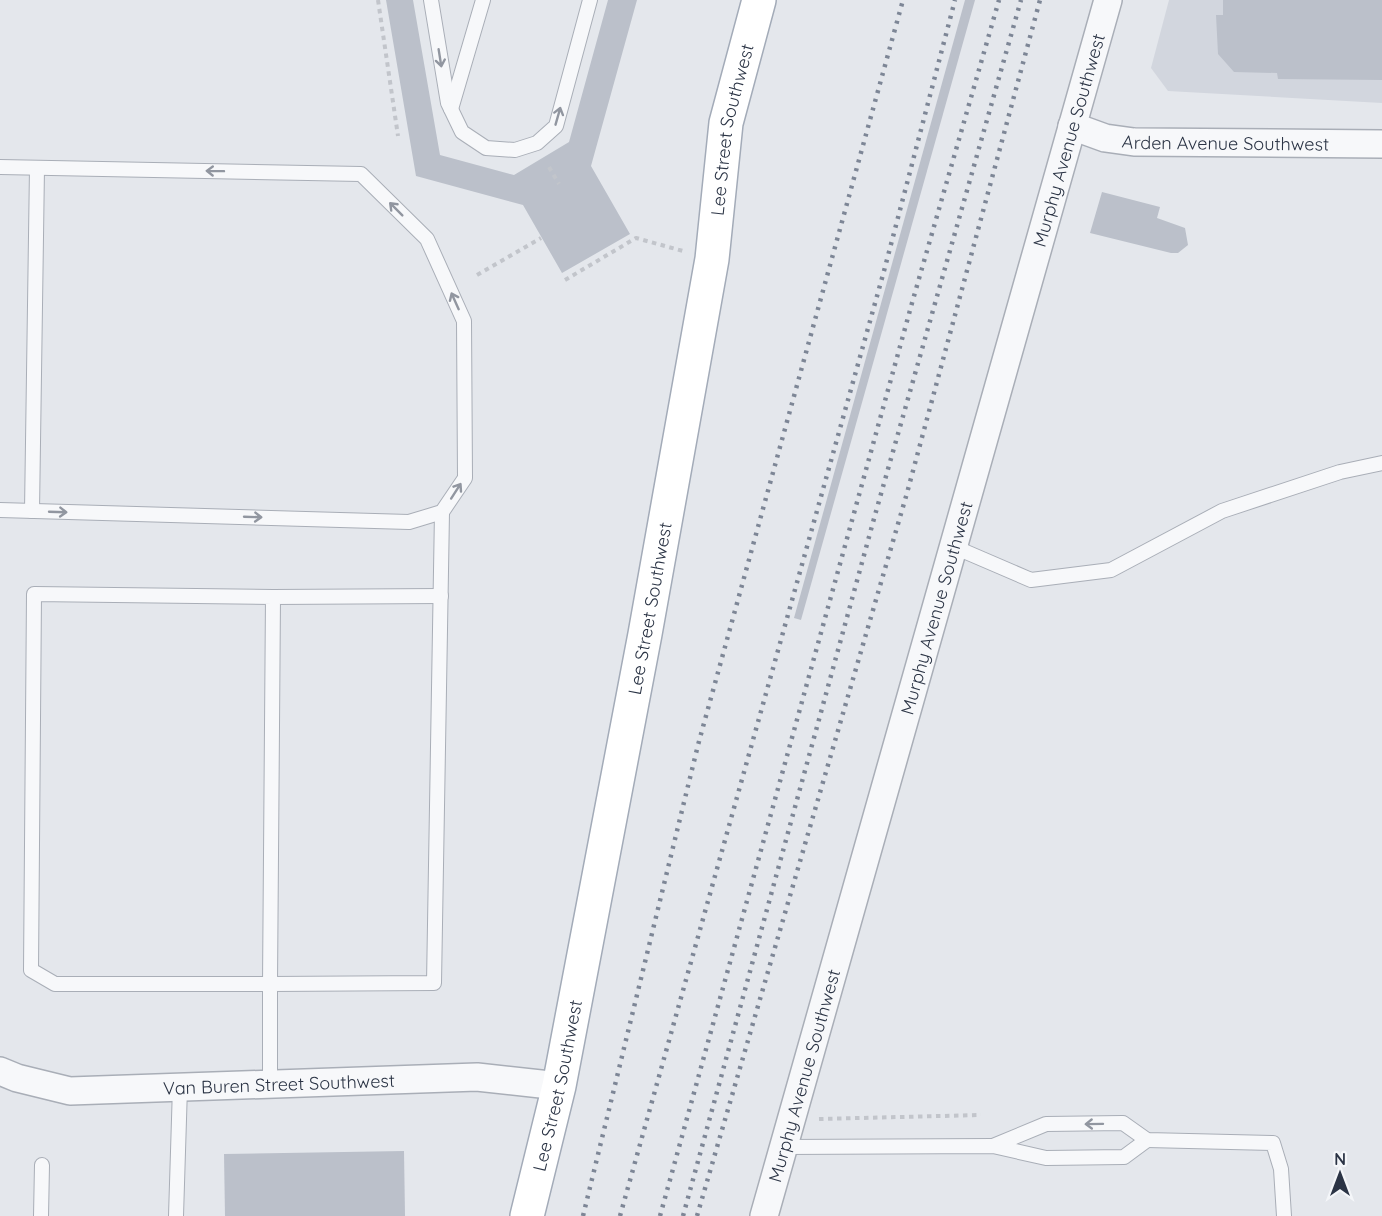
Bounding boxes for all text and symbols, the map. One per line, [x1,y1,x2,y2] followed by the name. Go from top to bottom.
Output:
[1027,31,1109,250] street label: Murphy Avenue Southwest
[705,41,758,217] street label: Lee Street Southwest
[435,47,446,67] one-way arrow
[553,107,565,126] one-way arrow
[1121,129,1329,155] street label: Arden Avenue Southwest
[206,165,226,177] one-way arrow
[389,201,404,216] one-way arrow
[449,292,460,310] one-way arrow
[451,483,463,500] one-way arrow
[895,499,977,717] street label: Murphy Avenue Southwest
[48,506,68,517] one-way arrow
[243,512,263,523] one-way arrow
[622,520,676,696] street label: Lee Street Southwest
[763,966,845,1185] street label: Murphy Avenue Southwest
[527,998,587,1174] street label: Lee Street Southwest
[163,1068,395,1099] street label: Van Buren Street Southwest
[1085,1118,1105,1129] one-way arrow
[1310,1144,1370,1204] north arrow
[1334,1149,1346,1169] text: N

